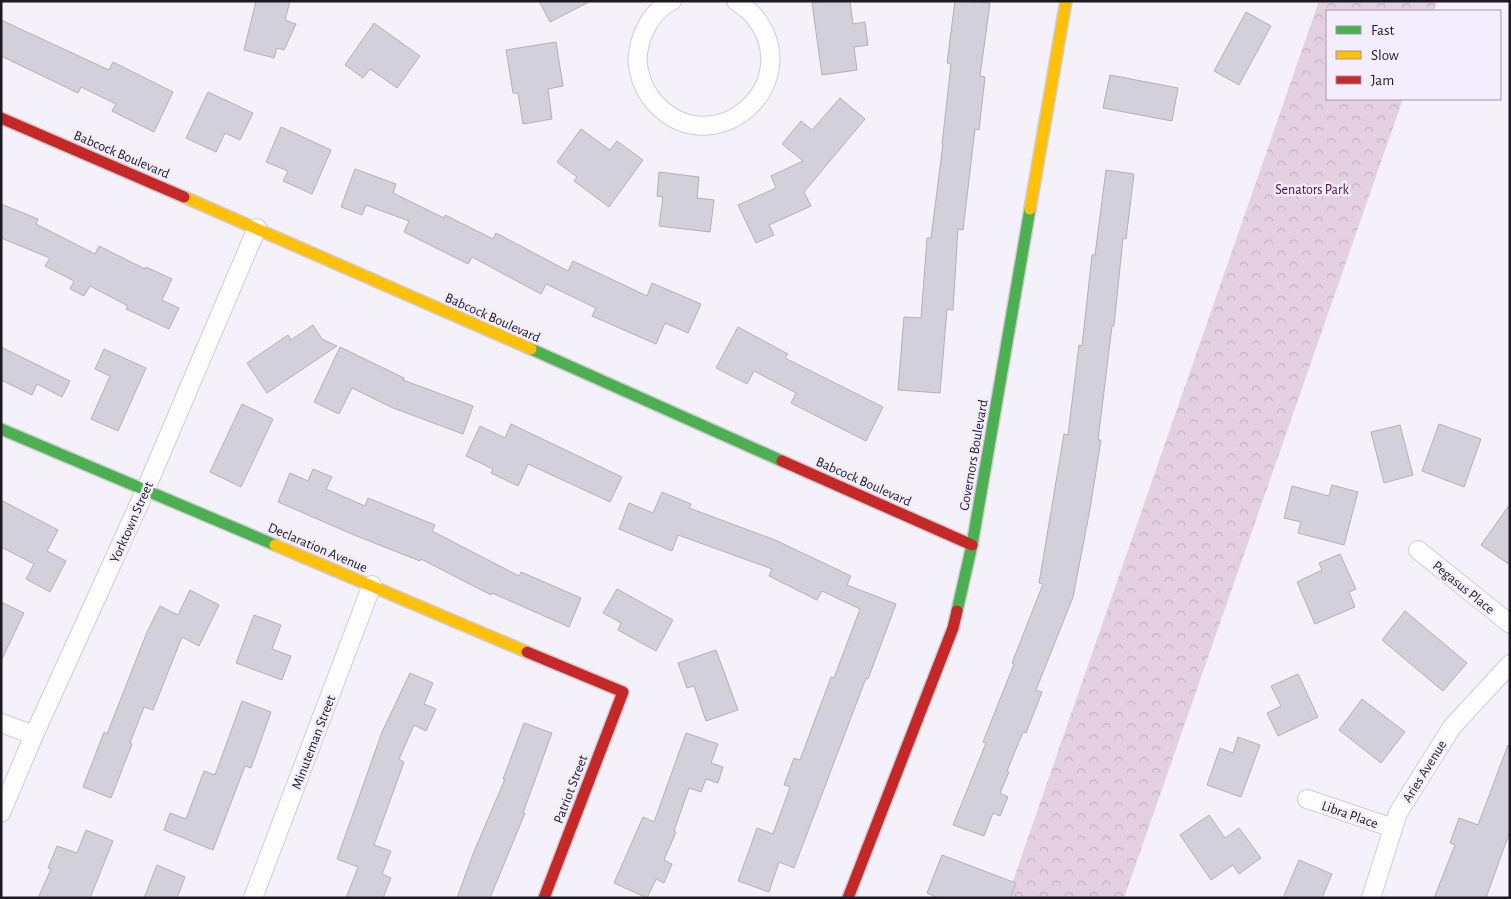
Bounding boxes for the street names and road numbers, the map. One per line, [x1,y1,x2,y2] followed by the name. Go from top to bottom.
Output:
[72,128,172,181] street label: Babcock Boulevard
[443,291,542,345] street label: Babcock Boulevard
[957,399,991,512] street label: Governors Boulevard
[814,455,913,509] street label: Babcock Boulevard
[108,479,156,565] street label: Yorktown Street
[266,521,369,575] street label: Declaration Avenue
[1430,559,1497,617] street label: Pegasus Place
[290,693,338,791] street label: Minuteman Street
[1400,738,1449,805] street label: Aries Avenue
[551,753,591,826] street label: Patriot Street
[1320,799,1380,831] street label: Libra Place

